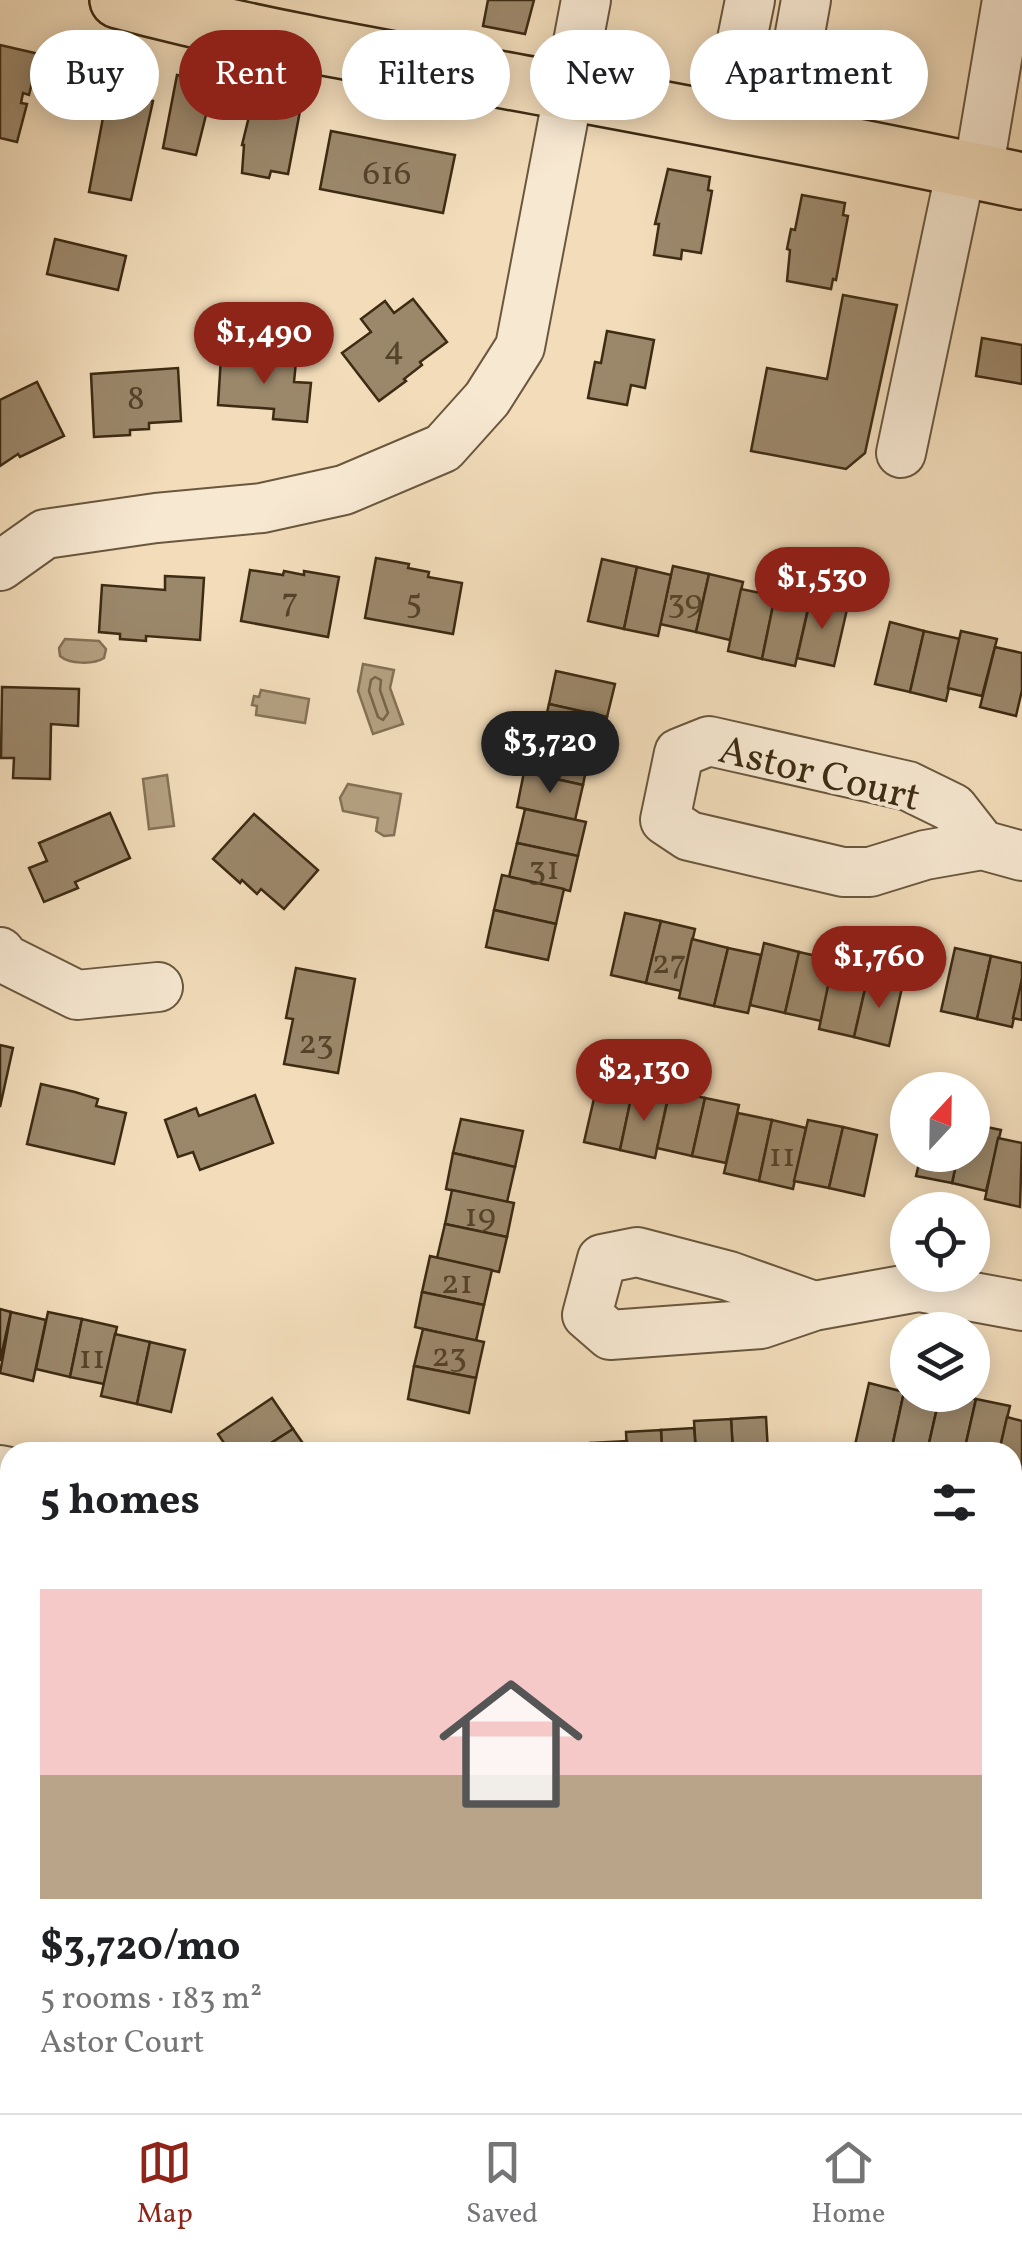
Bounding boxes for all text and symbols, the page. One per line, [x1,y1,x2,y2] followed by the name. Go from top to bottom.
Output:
[30,30,159,120] chip: Buy
[179,30,322,120] chip: Rent
[342,30,510,120] chip: Filters
[530,30,670,120] chip: New
[690,30,928,120] chip: Apartment
[362,151,412,199] house number: 616
[183,302,345,387] pin: $1,490
[216,312,312,356] text: $1,490
[384,326,404,374] house number: 4
[127,376,145,424] house number: 8
[741,547,903,632] pin: $1,530
[777,557,867,601] text: $1,530
[282,578,298,626] house number: 7
[406,579,422,627] house number: 5
[667,579,703,627] house number: 39
[469,711,631,796] pin: $3,720
[503,721,597,765] text: $3,720
[712,724,926,828] street label: Astor Court
[528,846,560,894] house number: 31
[798,926,960,1011] pin: $1,760
[833,936,925,980] text: $1,760
[652,940,686,988] house number: 27
[298,1020,334,1068] house number: 23
[563,1039,725,1124] pin: $2,130
[598,1049,690,1093] text: $2,130
[890,1072,990,1172] north arrow
[890,1072,990,1412] map controls
[768,1133,796,1181] house number: 11
[890,1192,990,1292] button: locate
[464,1193,496,1241] house number: 19
[441,1260,473,1308] house number: 21
[890,1312,990,1412] button: layers
[431,1333,467,1381] house number: 23
[78,1335,106,1383] house number: 11
[40,1473,200,1532] text: 5 homes
[927,1475,982,1530] icon: filters
[421,1654,601,1834] icon: home
[40,1919,240,1978] text: $3,720/mo
[40,1978,262,2022] text: 5 rooms · 183 m²
[40,2022,205,2066] text: Astor Court
[137,2135,193,2234] tab: Map
[466,2135,538,2234] tab: Saved
[811,2135,885,2234] tab: Home

